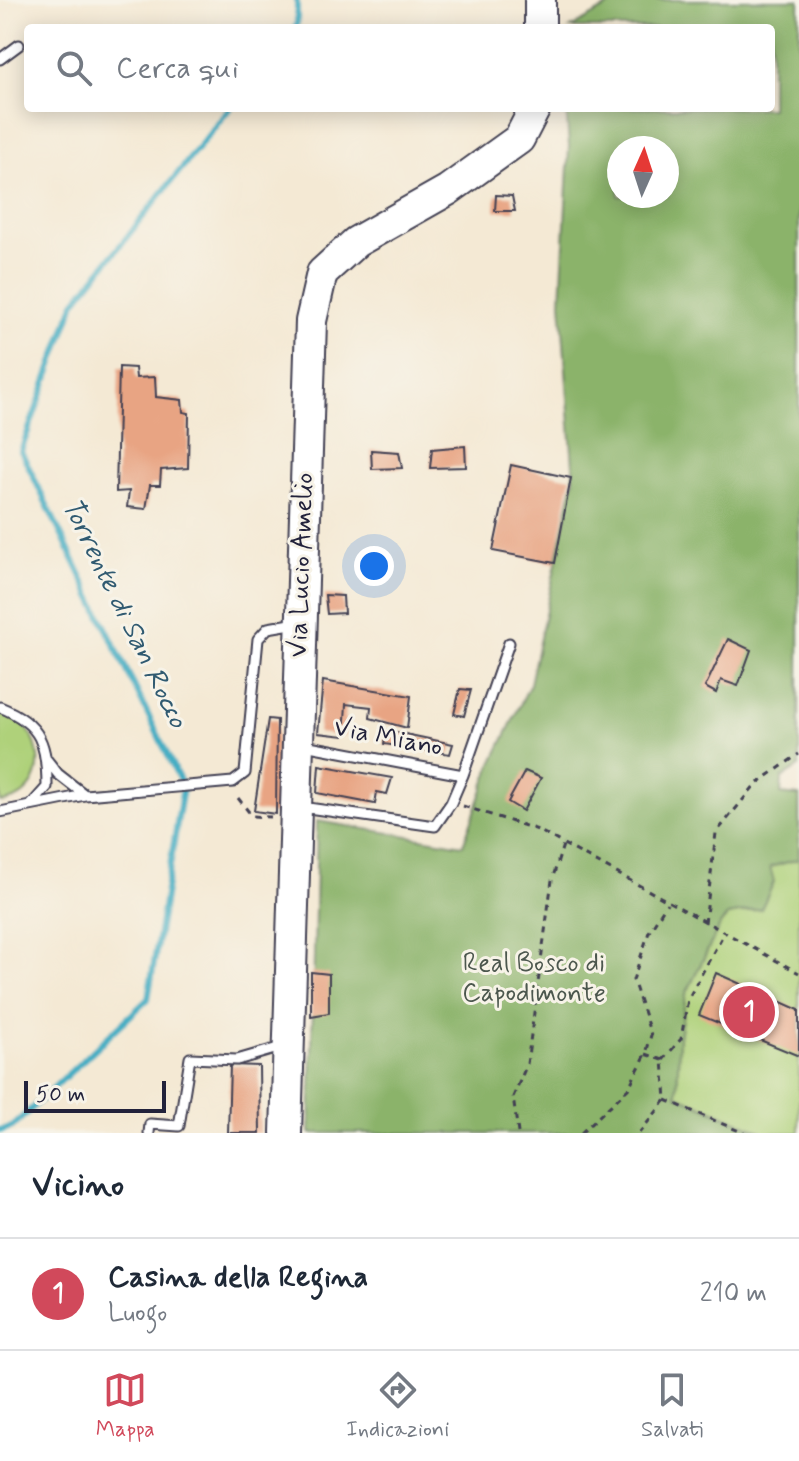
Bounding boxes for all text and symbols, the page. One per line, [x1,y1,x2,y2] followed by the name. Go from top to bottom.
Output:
[24,24,775,112] search box
[52,46,96,90] icon: search
[116,49,239,88] text: Cerca qui
[607,136,679,208] north arrow
[282,472,322,658] street label: Via Lucio Amelio
[52,492,196,735] water label: Torrente di San Rocco
[354,546,394,586] your location
[331,711,445,765] street label: Via Miano
[462,947,606,1011] park label: Real Bosco di Capodimonte
[723,982,775,1042] pin: 1
[24,1077,166,1113] scale bar
[36,1081,85,1109] text: 50 m
[32,1163,124,1208] text: Vicino
[108,1258,368,1297] text: Casina della Regina
[52,1277,64,1311] text: 1
[700,1277,767,1311] text: 210 m
[108,1297,167,1331] text: Luogo
[96,1368,155,1444] tab: Mappa
[346,1368,449,1444] tab: Indicazioni
[641,1368,703,1444] tab: Salvati

